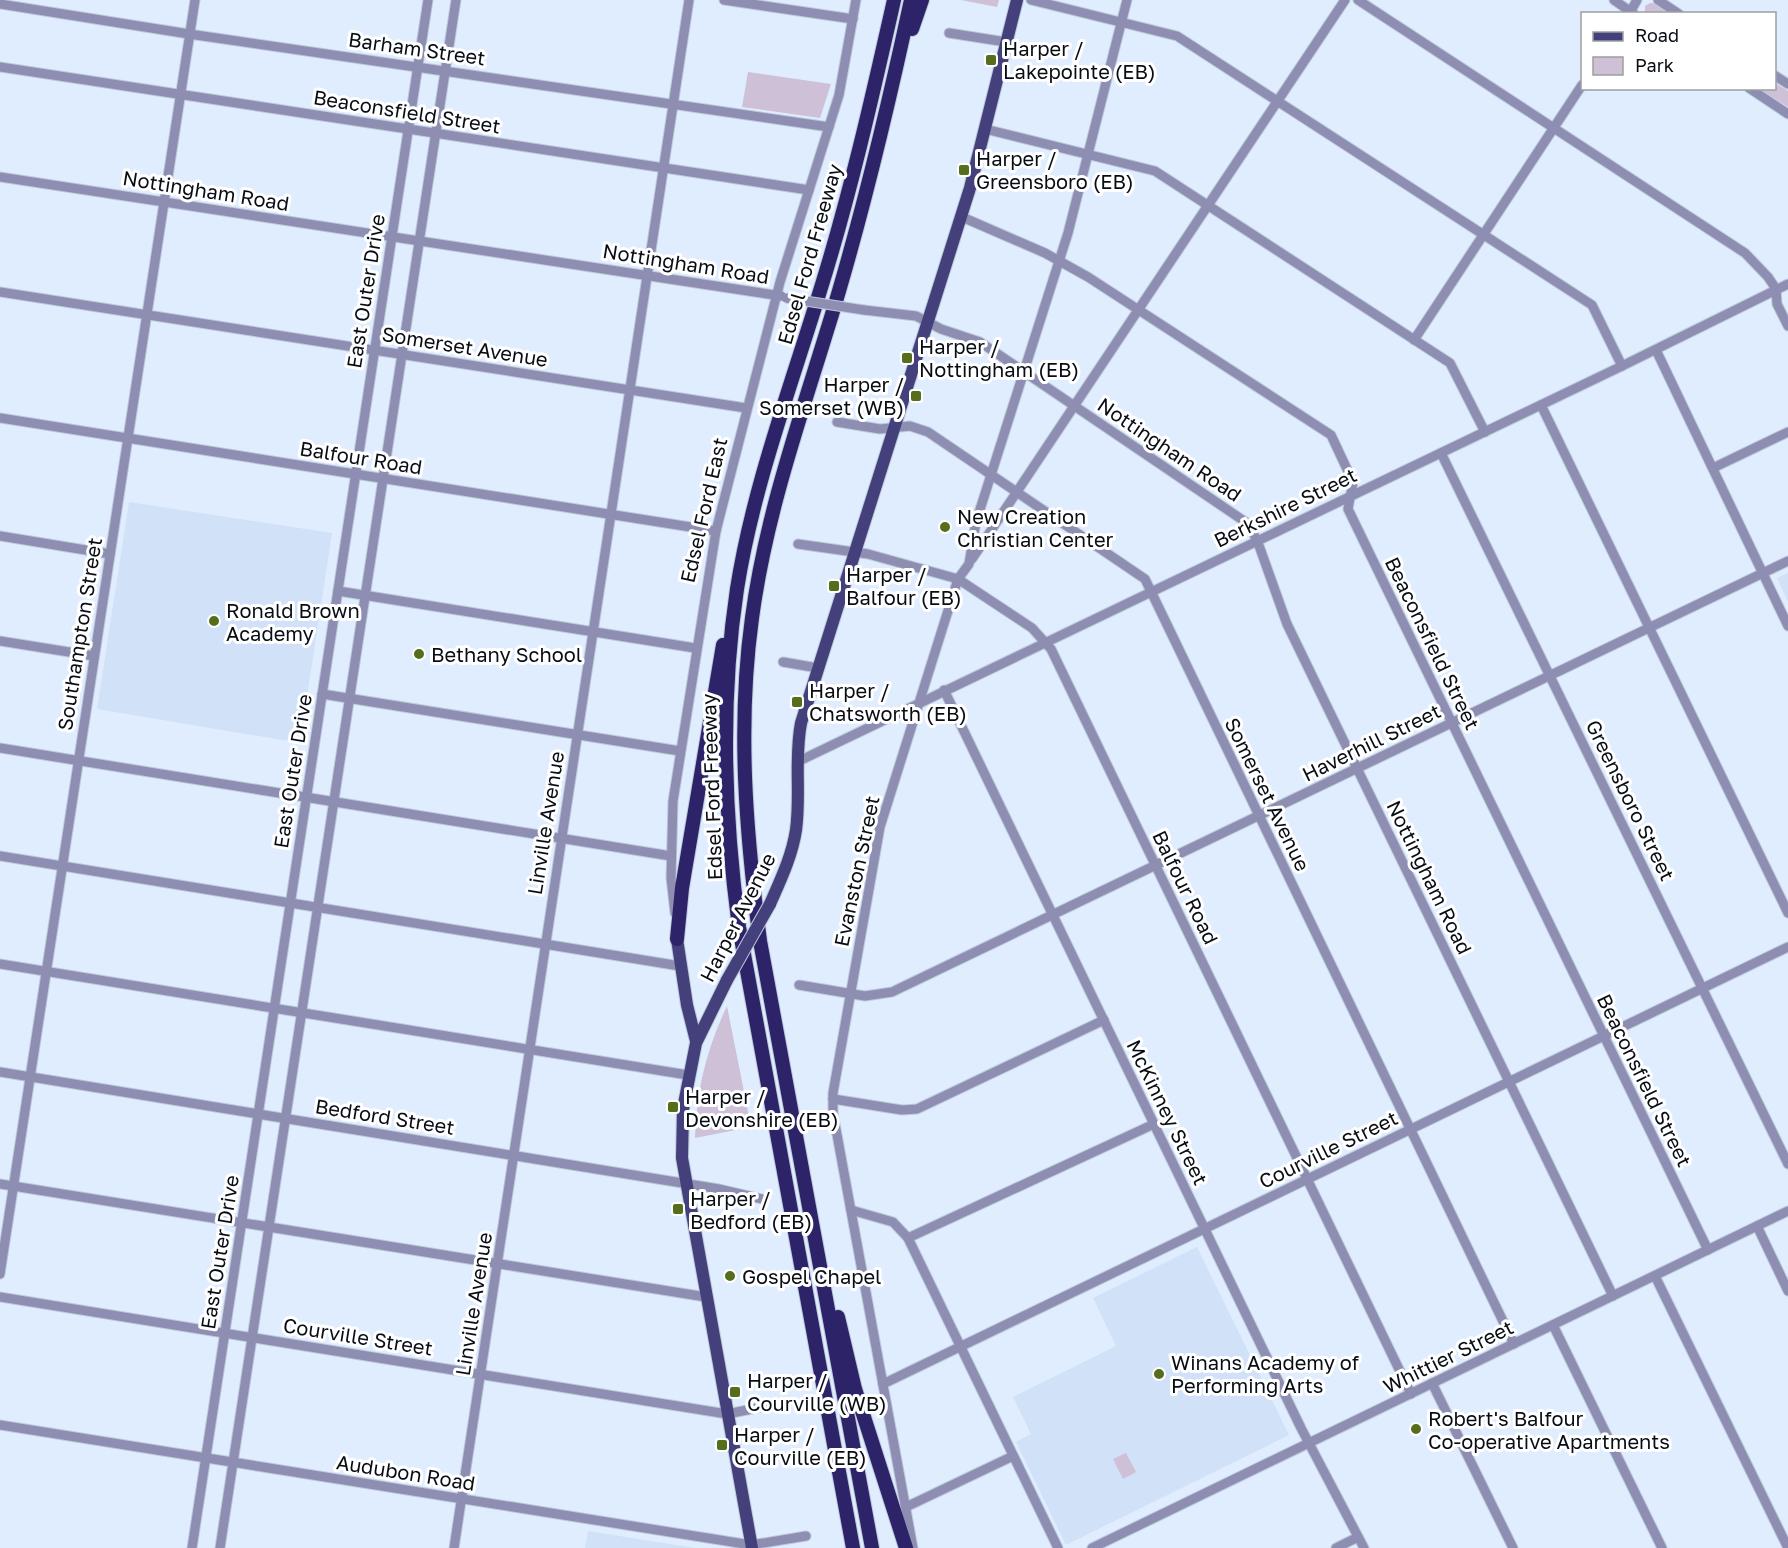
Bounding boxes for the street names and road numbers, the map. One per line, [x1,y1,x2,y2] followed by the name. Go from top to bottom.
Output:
[347,27,487,69] street label: Barham Street
[312,84,502,138] street label: Beaconsfield Street
[772,161,846,347] street label: Edsel Ford Freeway
[121,165,291,215] street label: Nottingham Road
[341,212,389,370] street label: East Outer Drive
[601,238,771,288] street label: Nottingham Road
[380,321,550,371] street label: Somerset Avenue
[1094,392,1246,506] street label: Nottingham Road
[298,435,424,479] street label: Balfour Road
[675,435,731,585] street label: Edsel Ford East
[1210,462,1360,552] street label: Berkshire Street
[52,536,106,732] street label: Southampton Street
[1381,553,1485,733] street label: Beaconsfield Street
[268,692,316,850] street label: East Outer Drive
[696,693,726,881] street label: Edsel Ford Freeway
[1298,698,1444,786] street label: Haverhill Street
[1220,713,1316,875] street label: Somerset Avenue
[1582,716,1680,884] street label: Greensboro Street
[522,749,568,897] street label: Linville Avenue
[828,794,884,948] street label: Evanston Street
[1382,796,1478,958] street label: Nottingham Road
[1148,826,1224,948] street label: Balfour Road
[694,848,780,986] street label: Harper Avenue
[1593,990,1697,1170] street label: Beaconsfield Street
[1122,1036,1214,1188] street label: McKinney Street
[314,1093,456,1139] street label: Bedford Street
[1255,1105,1401,1193] street label: Courville Street
[195,1173,243,1331] street label: East Outer Drive
[450,1230,496,1378] street label: Linville Avenue
[282,1312,434,1360] street label: Courville Street
[1379,1314,1517,1398] street label: Whittier Street
[335,1449,477,1495] street label: Audubon Road

